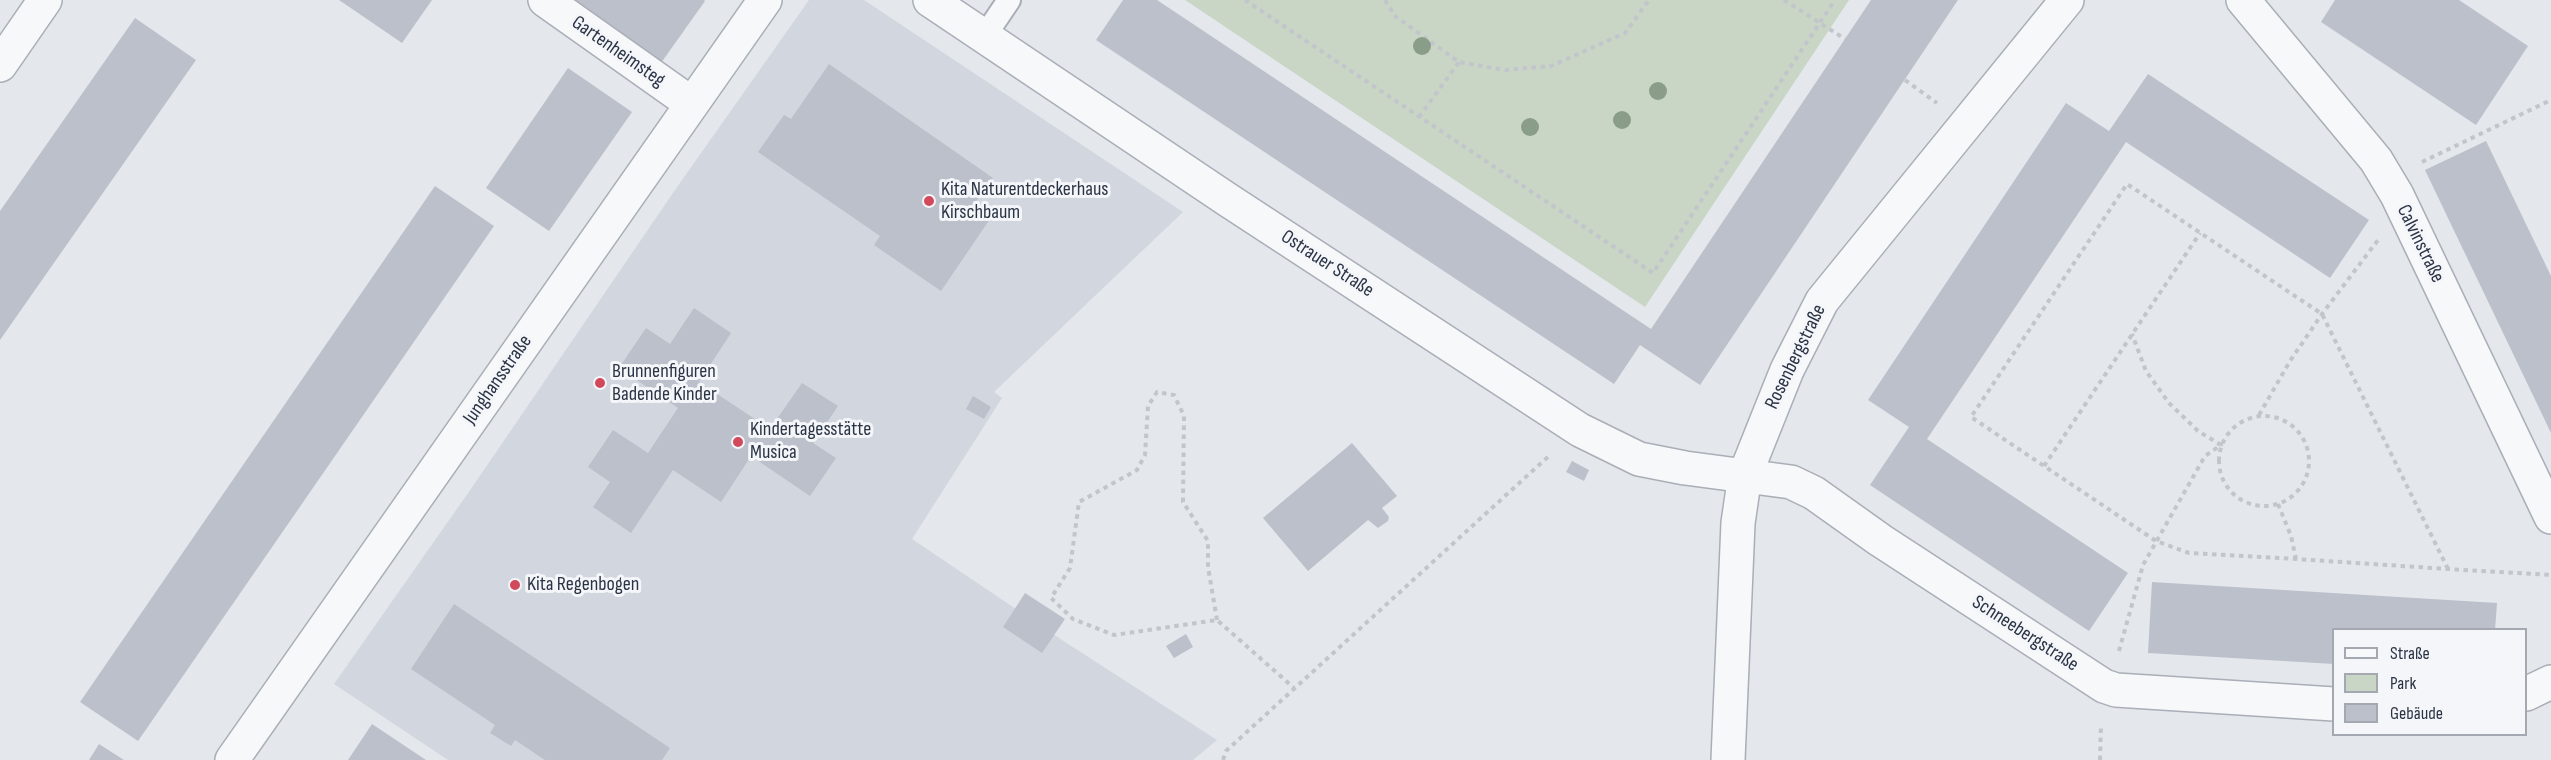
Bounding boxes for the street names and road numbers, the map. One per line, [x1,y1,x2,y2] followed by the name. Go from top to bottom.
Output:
[567,11,669,93] street label: Gartenheimsteg
[2391,201,2449,287] street label: Calvinstraße
[1276,225,1378,303] street label: Ostrauer Straße
[1760,301,1832,413] street label: Rosenbergstraße
[458,331,538,429] street label: Junghansstraße
[1967,591,2083,677] street label: Schneebergstraße

